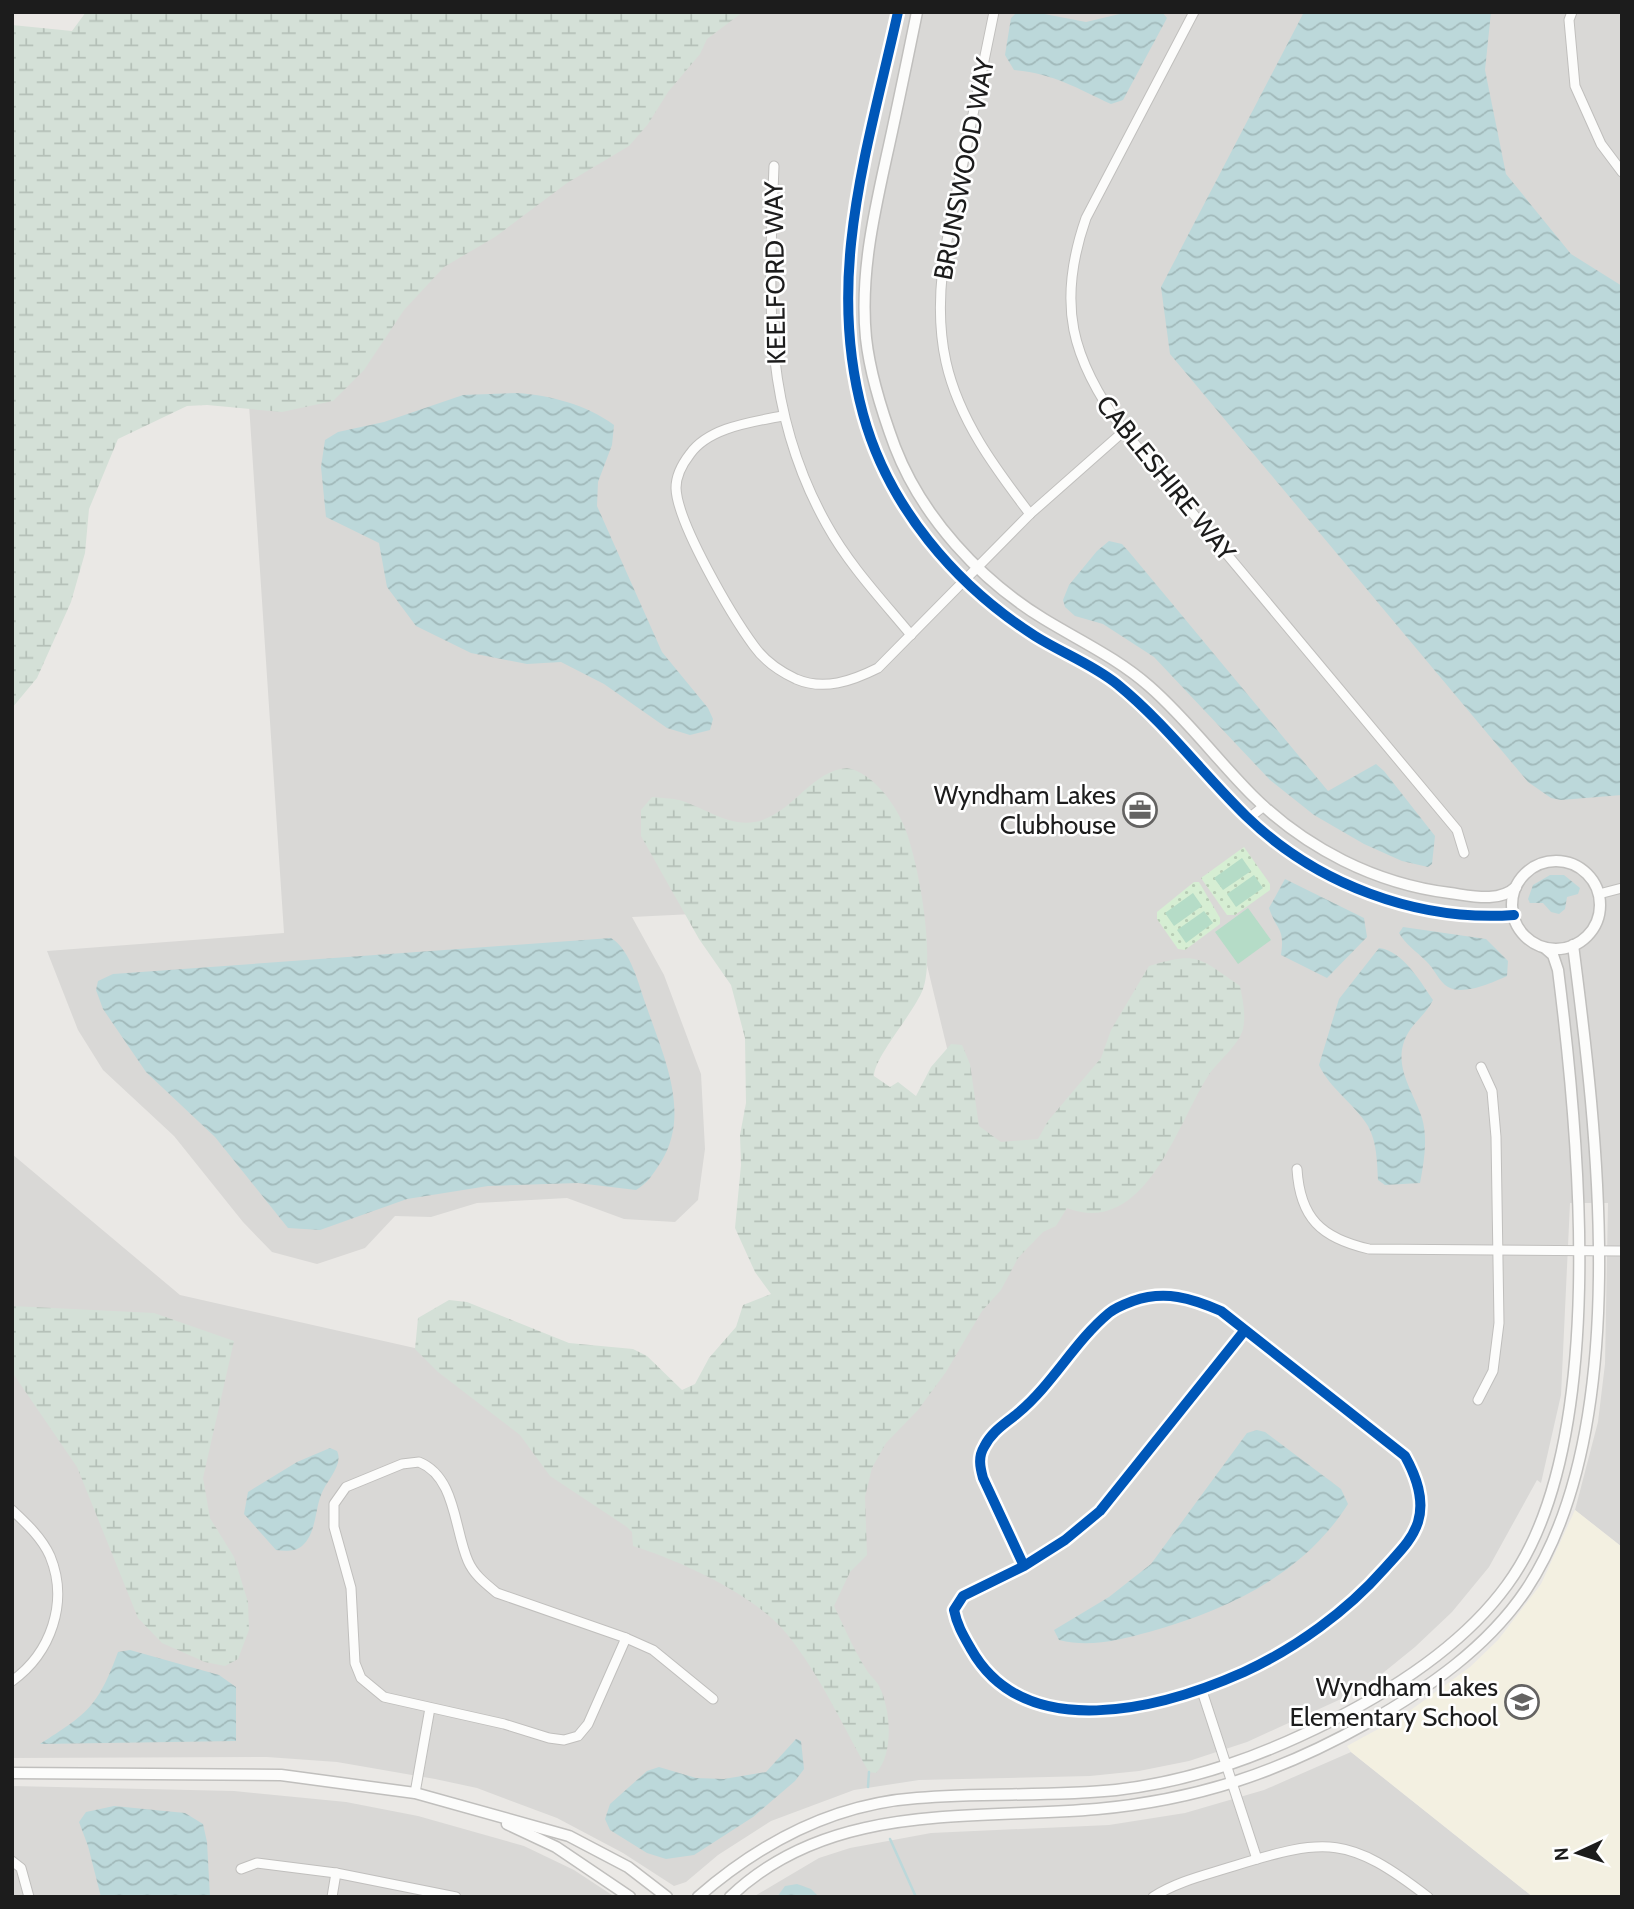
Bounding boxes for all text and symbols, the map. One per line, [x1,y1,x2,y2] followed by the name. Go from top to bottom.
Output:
[927,55,1001,283] street label: BRUNSWOOD WAY
[757,181,793,365] street label: KEELFORD WAY
[1089,389,1243,567] street label: CABLESHIRE WAY
[934,779,1116,841] place label: Wyndham Lakes Clubhouse
[1121,791,1159,829] office icon: Wyndham Lakes Clubhouse
[1290,1671,1498,1733] place label: Wyndham Lakes Elementary School
[1503,1683,1541,1721] school or university icon: Wyndham Lakes Elementary School
[1543,1818,1613,1888] north arrow
[1550,1847,1573,1862] text: N

